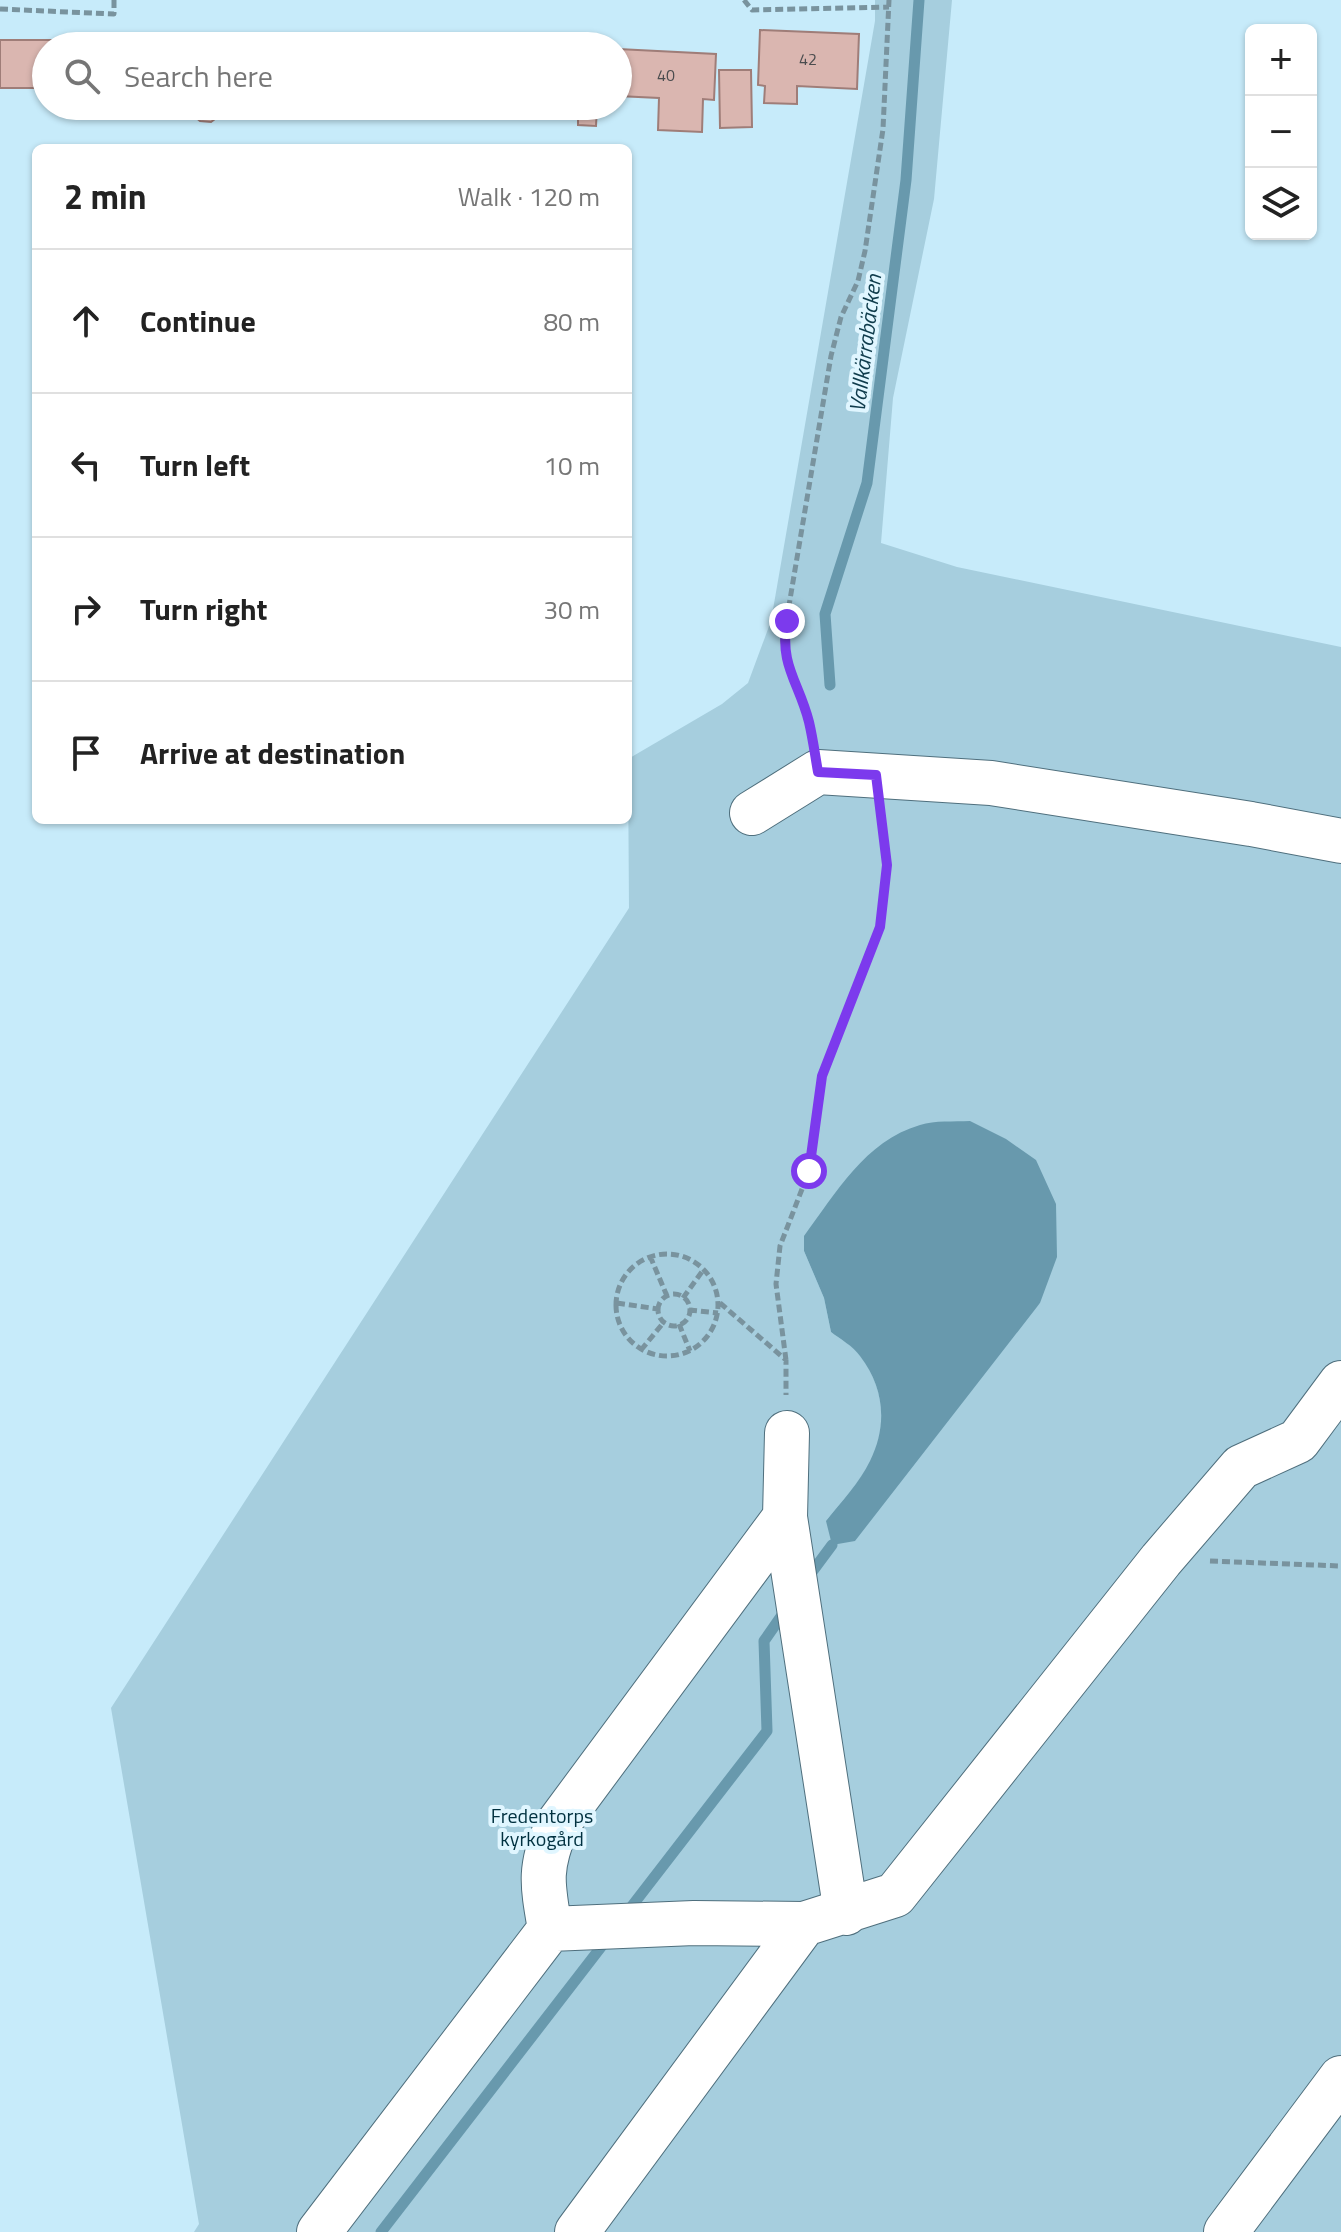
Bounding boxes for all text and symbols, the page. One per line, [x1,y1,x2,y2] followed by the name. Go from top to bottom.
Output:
[1245,24,1317,240] map controls
[1245,24,1317,96] button: +
[32,32,632,120] search box
[799,47,817,71] house number: 42
[124,53,273,99] text: Search here
[60,54,104,98] icon: search
[657,63,675,87] house number: 40
[1245,96,1317,168] button: −
[1245,168,1317,240] button: layers
[64,170,147,222] text: 2 min
[458,177,600,216] text: Walk · 120 m
[840,271,890,414] water label: Vallkärrabäcken
[140,298,256,344] text: Continue
[64,299,108,343] icon: ahead
[543,302,600,341] text: 80 m
[140,442,250,488] text: Turn left
[64,443,108,487] icon: left
[543,446,600,485] text: 10 m
[140,586,268,632] text: Turn right
[64,587,108,631] icon: right
[543,590,600,629] text: 30 m
[769,603,805,639] route end
[140,730,405,776] text: Arrive at destination
[64,731,108,775] icon: arrive
[791,1153,827,1189] route start
[491,1800,593,1854] park label: Fredentorps kyrkogård

